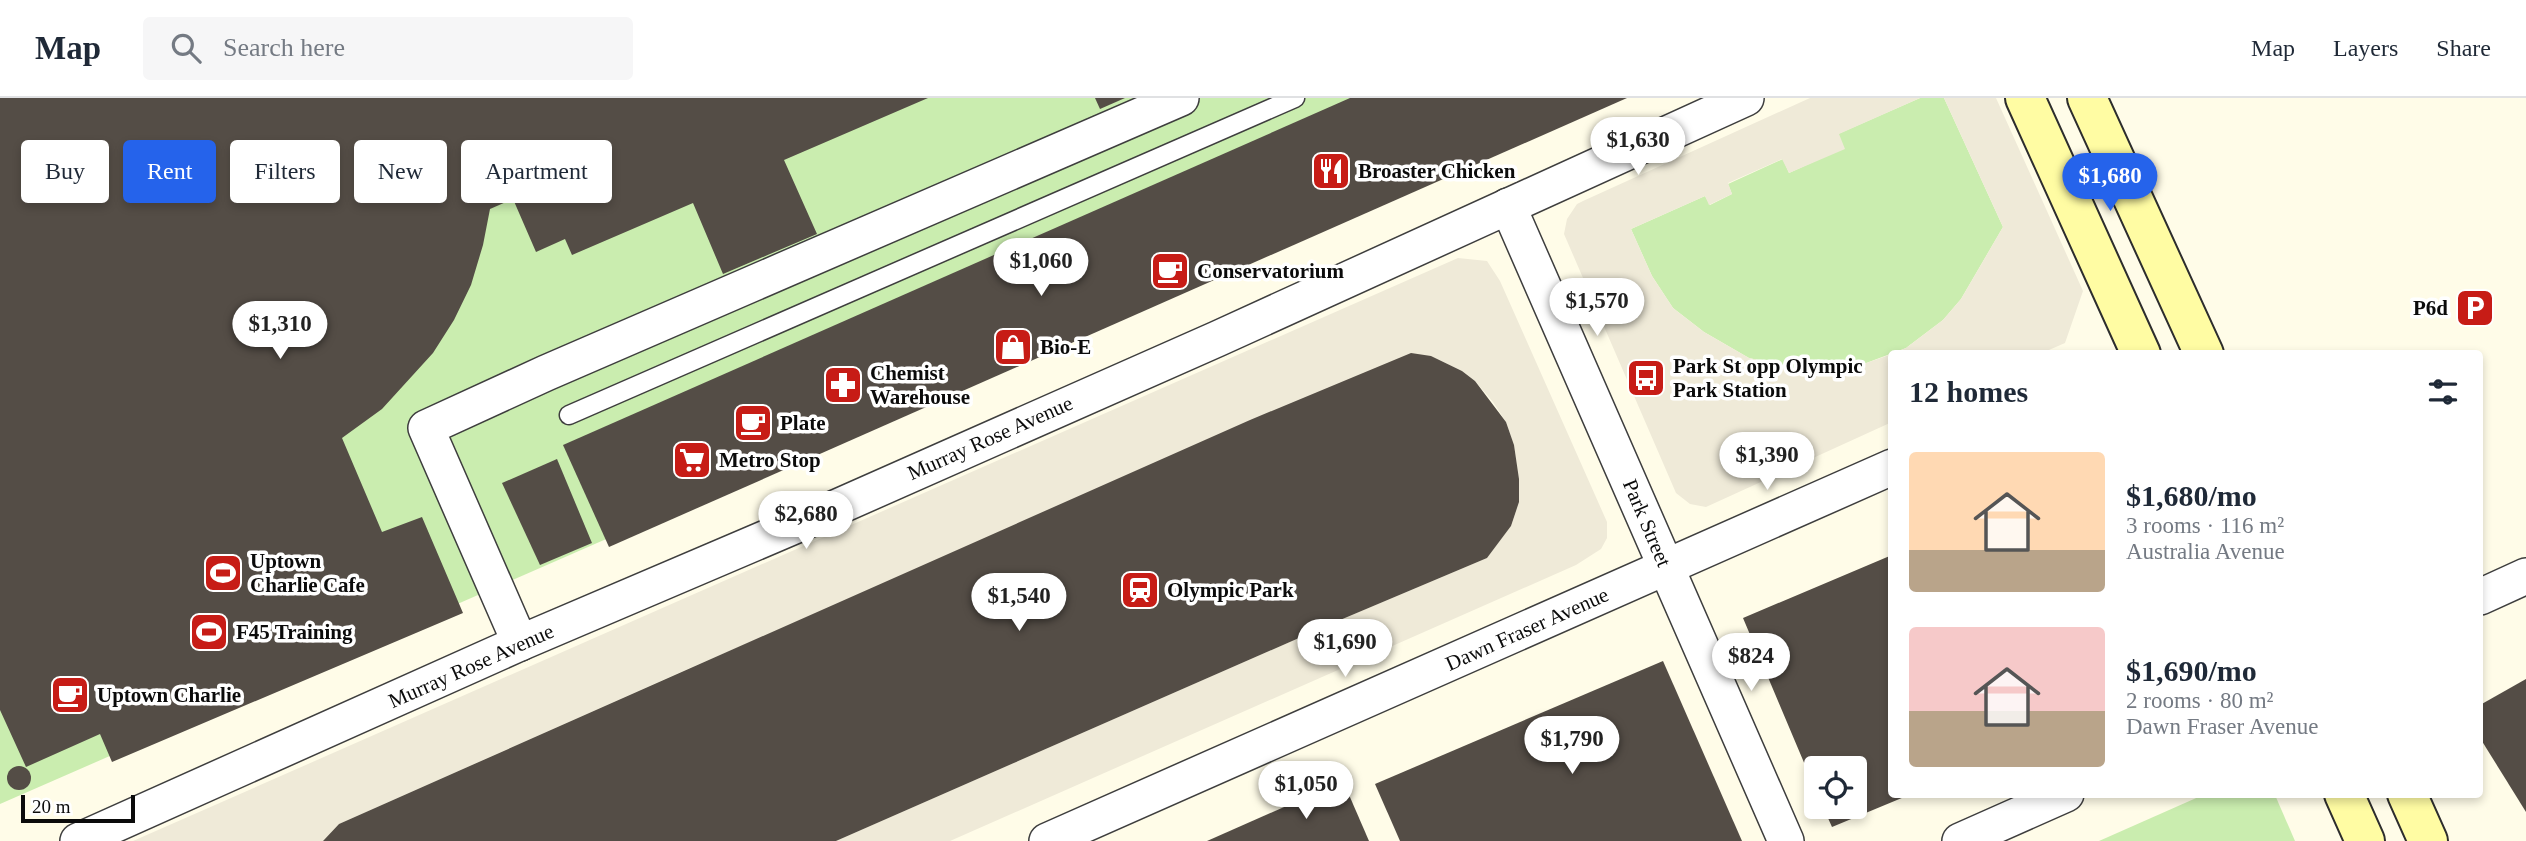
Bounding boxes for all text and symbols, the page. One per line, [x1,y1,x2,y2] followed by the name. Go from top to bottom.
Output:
[143,17,633,80] search box
[167,29,205,67] icon: search
[35,30,101,66] text: Map
[223,33,345,62] text: Search here
[2251,35,2295,61] text: Map
[2333,35,2398,61] text: Layers
[2436,35,2491,61] text: Share
[1581,118,1695,177] pin: $1,630
[1606,127,1670,152] text: $1,630
[21,140,109,203] chip: Buy
[123,140,216,203] chip: Rent
[230,140,340,203] chip: Filters
[354,140,447,203] chip: New
[461,140,612,203] chip: Apartment
[1310,150,1352,192] restaurant icon: Broaster Chicken
[2053,153,2167,213] pin: $1,680
[1358,159,1516,183] place label: Broaster Chicken
[2078,163,2142,188] text: $1,680
[984,238,1098,298] pin: $1,060
[1009,248,1073,273] text: $1,060
[1149,250,1191,292] cafe icon: Conservatorium
[1197,259,1344,283] place label: Conservatorium
[1540,278,1654,338] pin: $1,570
[2454,287,2496,329] parking icon: P6d
[1565,288,1629,313] text: $1,570
[2413,296,2448,320] place label: P6d
[223,302,337,361] pin: $1,310
[248,311,312,336] text: $1,310
[992,326,1034,368] shop icon: Bio-E
[1040,335,1091,359] place label: Bio-E
[1673,354,1863,402] place label: Park St opp Olympic Park Station
[1625,357,1667,399] bus stop icon: Park St opp Olympic Park Station
[870,361,970,409] place label: Chemist Warehouse
[822,364,864,406] pharmacy icon: Chemist Warehouse
[2424,373,2462,411] icon: filters
[1909,375,2028,408] text: 12 homes
[904,391,1076,485] street label: Murray Rose Avenue
[732,402,774,444] cafe icon: Plate
[780,411,825,435] place label: Plate
[1710,432,1824,492] pin: $1,390
[671,439,713,481] supermarket icon: Metro Stop
[1735,442,1799,467] text: $1,390
[719,448,821,472] place label: Metro Stop
[1618,476,1676,571] street label: Park Street
[2126,479,2257,512] text: $1,680/mo
[1965,480,2049,564] icon: home
[749,491,863,551] pin: $2,680
[774,501,838,526] text: $2,680
[2126,513,2284,538] text: 3 rooms · 116 m²
[2126,539,2285,564] text: Australia Avenue
[250,549,365,597] place label: Uptown Charlie Cafe
[202,552,244,594] sports icon: Uptown Charlie Cafe
[1119,569,1161,611] station icon: Olympic Park
[962,574,1076,633] pin: $1,540
[1167,578,1294,602] place label: Olympic Park
[1442,582,1612,676] street label: Dawn Fraser Avenue
[987,583,1051,608] text: $1,540
[188,611,230,653] sports icon: F45 Training
[385,619,557,713] street label: Murray Rose Avenue
[236,620,353,644] place label: F45 Training
[1288,620,1402,679] pin: $1,690
[1313,629,1377,654] text: $1,690
[1710,634,1792,693] pin: $824
[1728,643,1774,668] text: $824
[2126,654,2257,687] text: $1,690/mo
[1965,655,2049,739] icon: home
[49,674,91,716] cafe icon: Uptown Charlie
[97,683,241,707] place label: Uptown Charlie
[2126,688,2273,713] text: 2 rooms · 80 m²
[2126,714,2318,739] text: Dawn Fraser Avenue
[1515,716,1629,776] pin: $1,790
[1540,726,1604,751] text: $1,790
[1804,756,1867,819] map controls
[1804,756,1867,819] button: locate
[1249,762,1363,821] pin: $1,050
[1274,771,1338,796] text: $1,050
[21,792,135,824] scale bar
[32,796,71,817] text: 20 m

